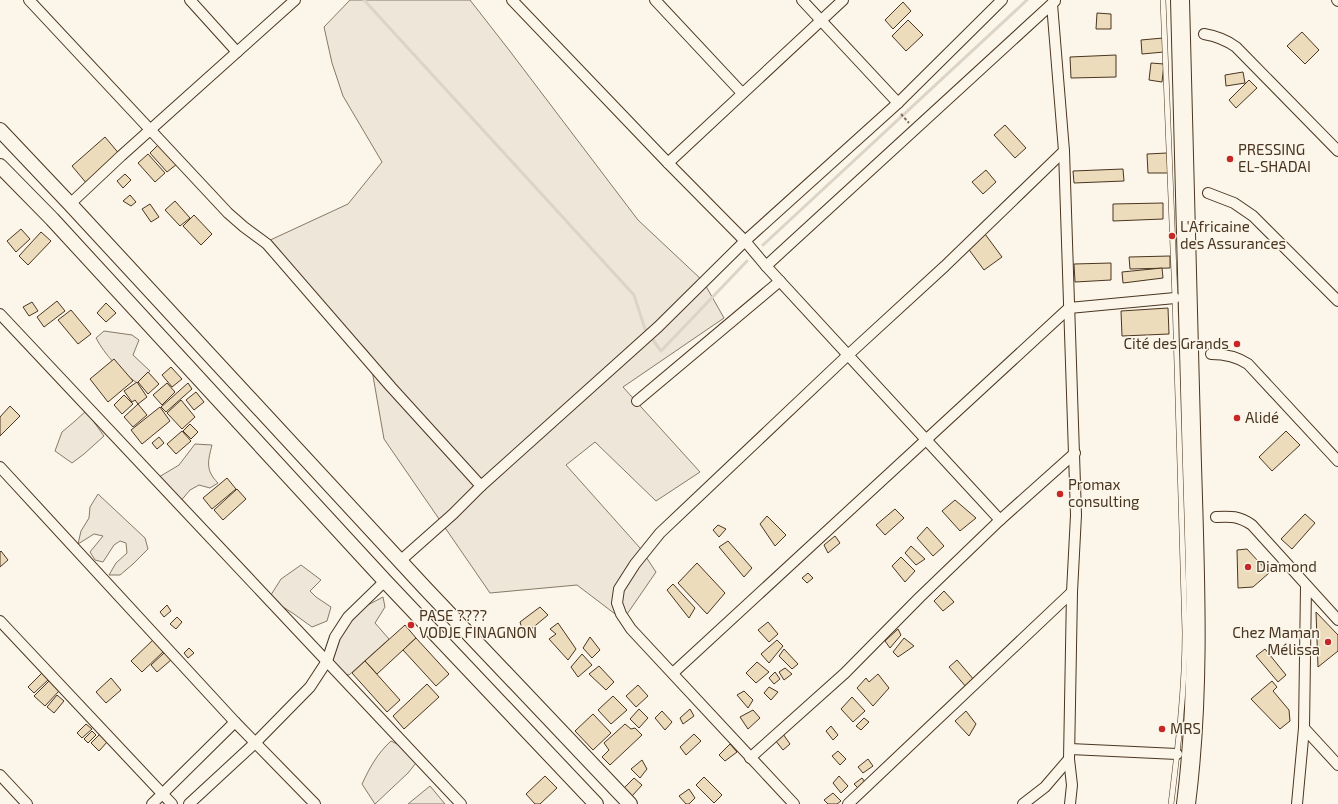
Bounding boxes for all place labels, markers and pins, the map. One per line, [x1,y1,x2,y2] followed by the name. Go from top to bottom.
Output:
[1238,140,1311,175] place label: PRESSING EL-SHADAI
[1225,154,1235,164] marker: PRESSING EL-SHADAI
[1180,217,1286,252] place label: L'Africaine des Assurances
[1167,231,1177,241] marker: L'Africaine des Assurances
[1123,334,1229,352] place label: Cité des Grands
[1232,339,1242,349] marker: Cité des Grands
[1245,408,1279,426] place label: Alidé
[1232,413,1242,423] marker: Alidé
[1068,475,1140,510] place label: Promax consulting
[1055,489,1065,499] marker: Promax consulting
[1256,557,1317,575] place label: Diamond
[1243,562,1253,572] marker: Diamond
[419,606,537,641] place label: PASE ???? VODJE FINAGNON
[406,620,416,630] marker: PASE ???? VODJE FINAGNON
[1232,623,1320,658] place label: Chez Maman Mélissa
[1323,637,1333,647] marker: Chez Maman Mélissa
[1170,719,1201,737] place label: MRS
[1157,724,1167,734] marker: MRS

